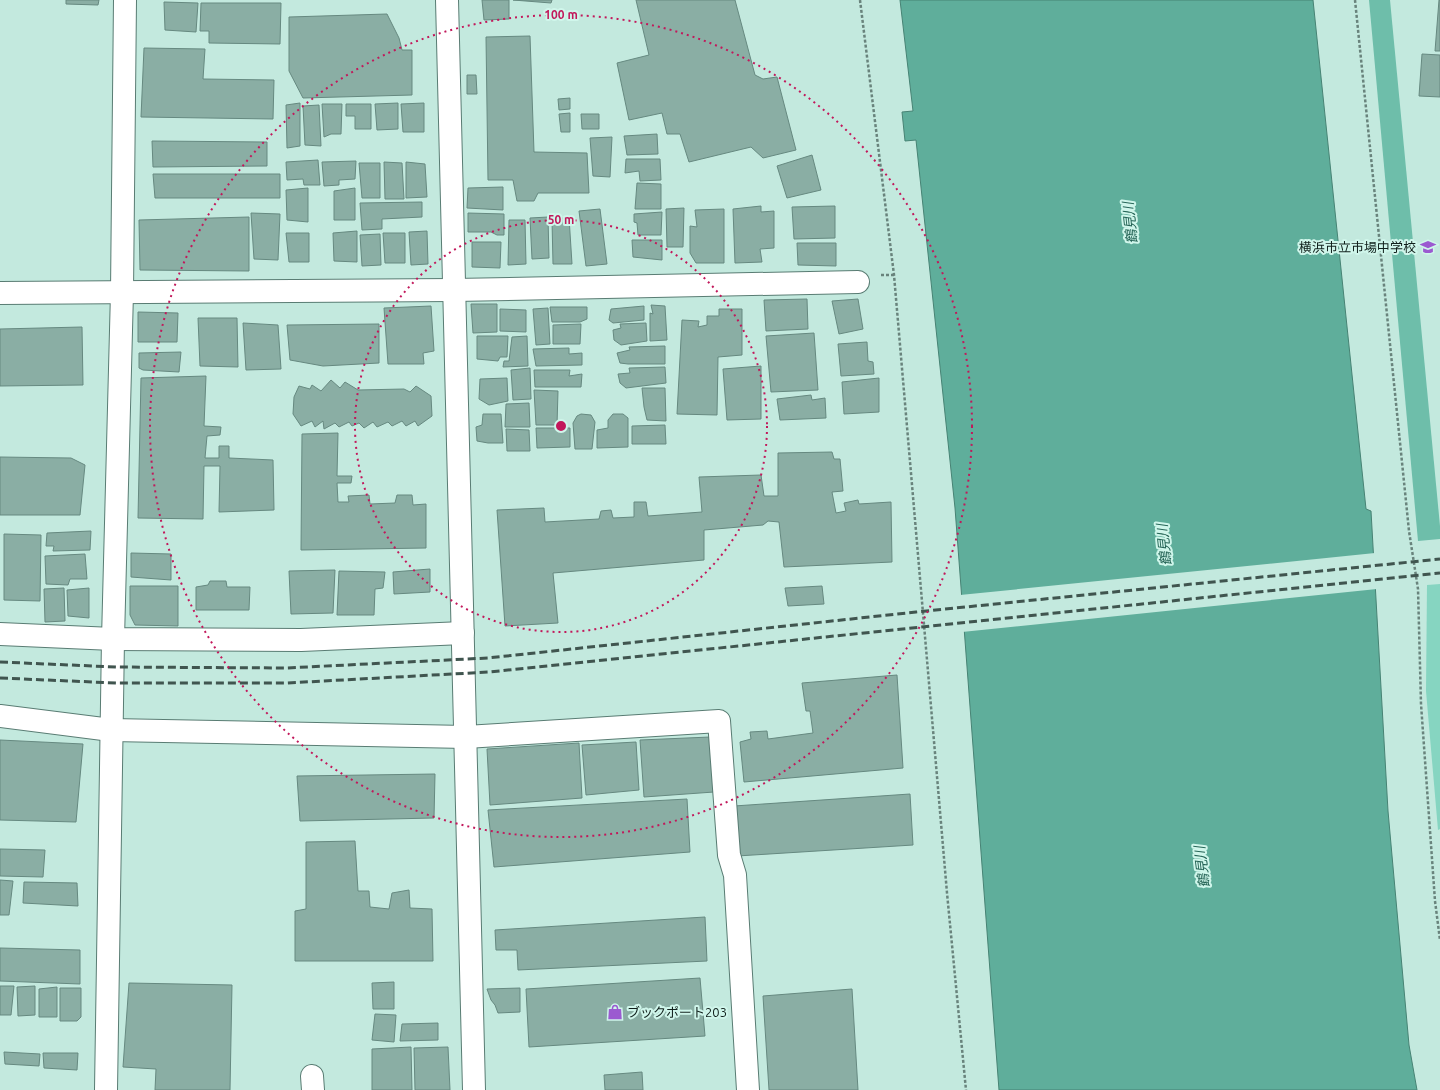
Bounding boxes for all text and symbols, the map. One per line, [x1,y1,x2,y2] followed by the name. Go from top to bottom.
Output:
[544,8,578,21] text: 100 m
[1120,199,1140,245] water label: 鶴見川
[548,213,574,226] text: 50 m
[1419,238,1437,256] school or university icon: 横浜市立市場中学校
[1299,240,1416,254] place label: 横浜市立市場中学校
[554,419,568,433] centre of rings
[1154,521,1174,567] water label: 鶴見川
[1191,843,1212,889] water label: 鶴見川
[606,1003,624,1021] shop icon: ブックポート203
[627,1005,727,1019] place label: ブックポート203

